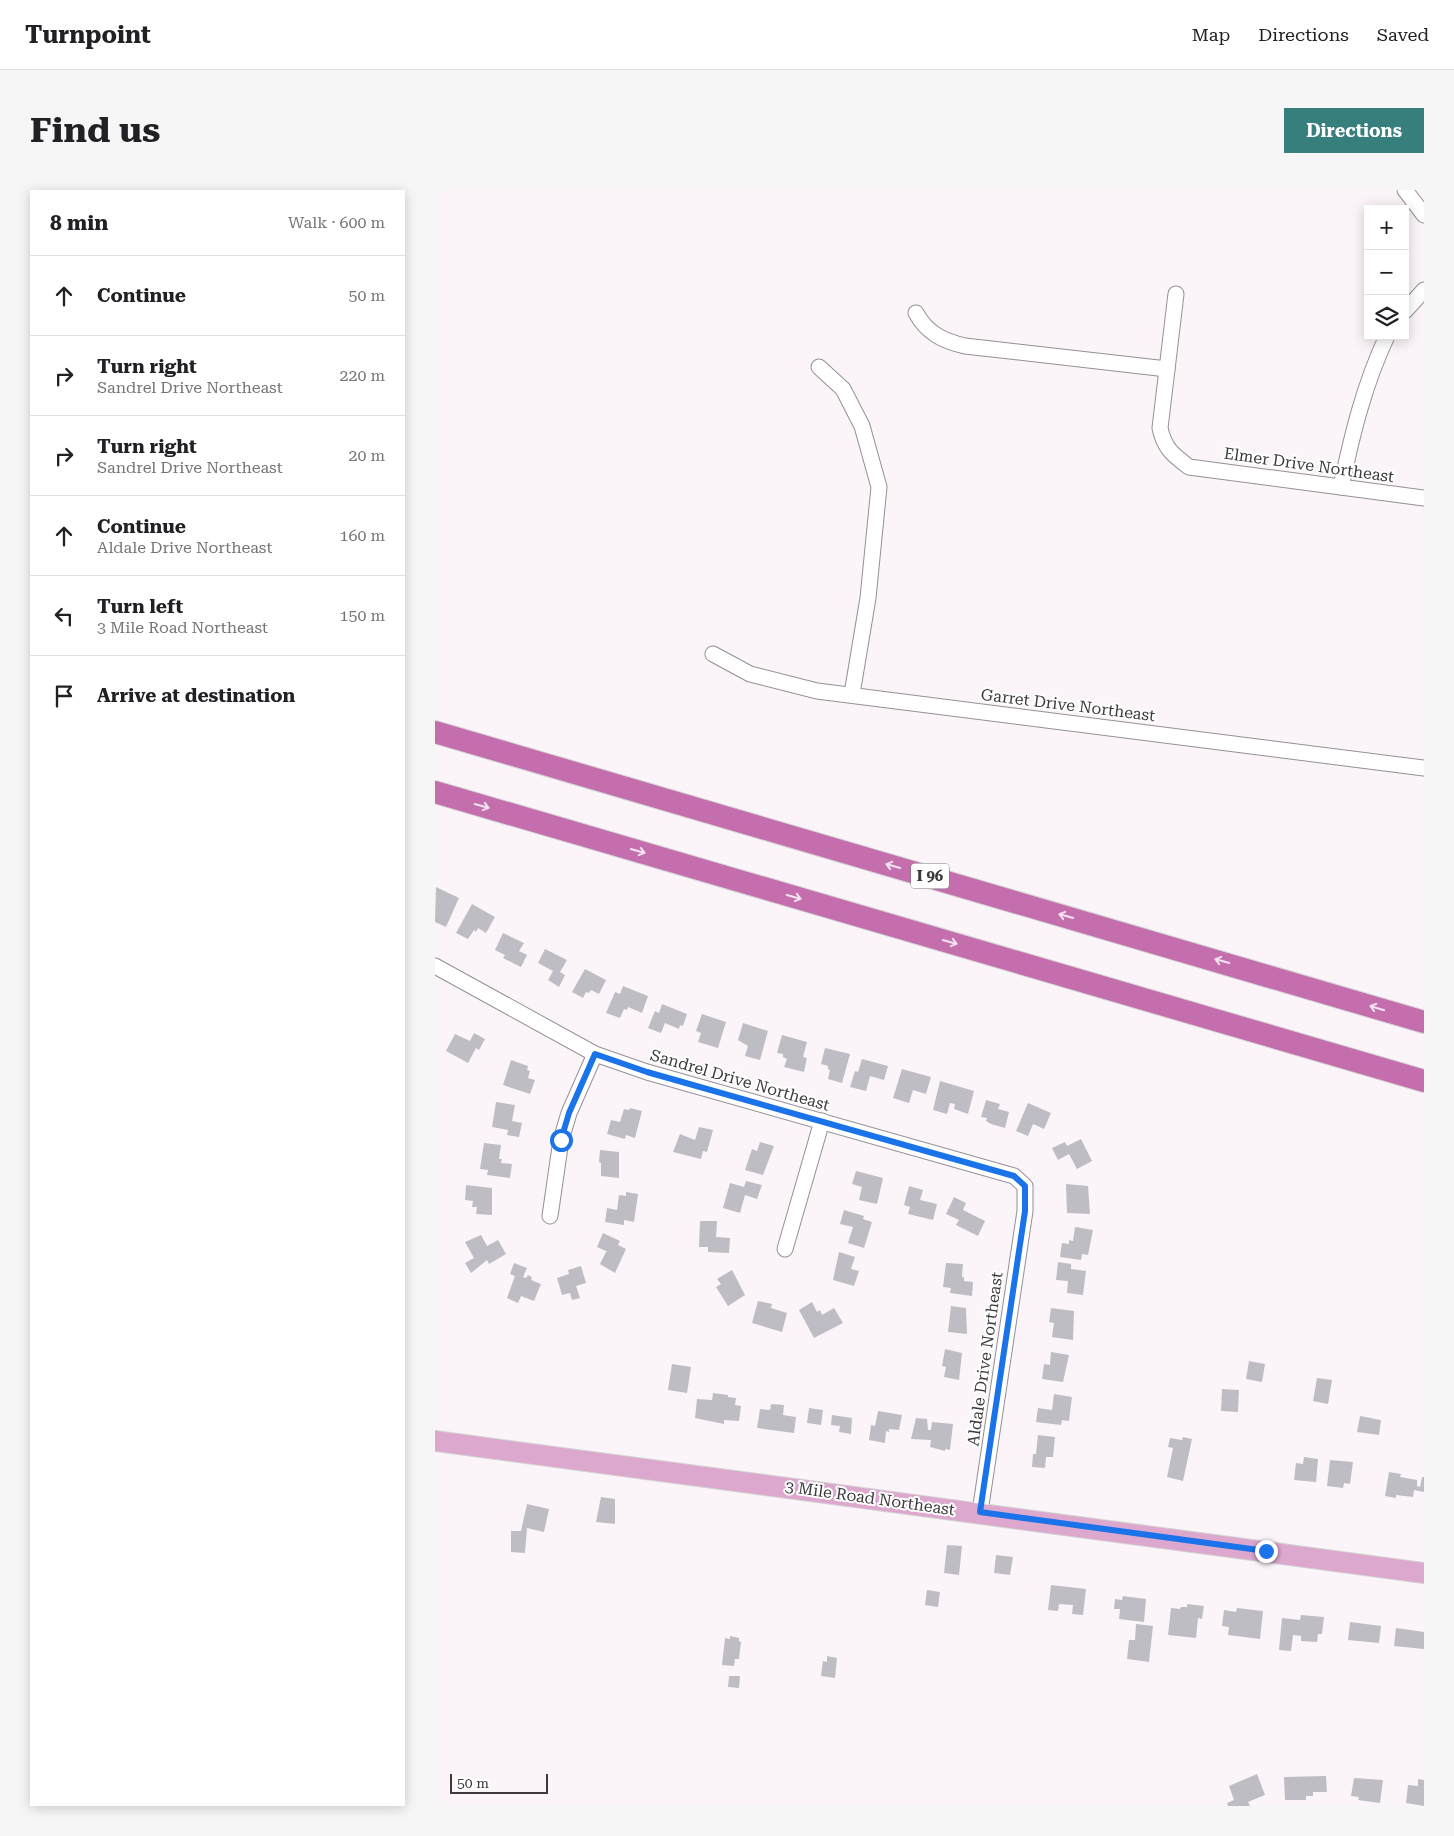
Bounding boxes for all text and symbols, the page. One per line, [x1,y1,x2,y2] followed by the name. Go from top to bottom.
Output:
[25,21,151,49] text: Turnpoint
[1192,24,1230,45] text: Map
[1258,24,1349,45] text: Directions
[1377,24,1429,45] text: Saved
[1284,108,1424,153] button: Directions
[30,110,160,151] text: Find us
[1364,205,1409,340] map controls
[1364,205,1409,250] button: +
[50,211,108,235] text: 8 min
[288,213,385,232] text: Walk · 600 m
[1364,250,1409,295] button: −
[50,282,78,310] icon: ahead
[97,284,186,307] text: Continue
[348,286,385,305] text: 50 m
[1364,295,1409,340] button: layers
[97,355,197,378] text: Turn right
[50,362,78,390] icon: right
[339,366,385,385] text: 220 m
[97,378,283,397] text: Sandrel Drive Northeast
[97,435,197,458] text: Turn right
[50,442,78,470] icon: right
[1223,444,1395,486] street label: Elmer Drive Northeast
[348,446,385,465] text: 20 m
[97,458,283,477] text: Sandrel Drive Northeast
[97,515,186,538] text: Continue
[50,522,78,550] icon: ahead
[339,526,385,545] text: 160 m
[97,538,272,557] text: Aldale Drive Northeast
[97,595,183,618] text: Turn left
[50,602,78,630] icon: left
[339,606,385,625] text: 150 m
[97,618,268,637] text: 3 Mile Road Northeast
[50,682,78,710] icon: arrive
[97,684,295,707] text: Arrive at destination
[980,685,1156,725] street label: Garret Drive Northeast
[473,801,489,811] one-way arrow
[629,847,645,857] one-way arrow
[885,860,901,870] one-way arrow
[911,864,949,888] road number: I 96
[785,892,801,902] one-way arrow
[1058,910,1074,920] one-way arrow
[941,938,957,948] one-way arrow
[1214,956,1230,966] one-way arrow
[1370,1002,1386,1012] one-way arrow
[648,1045,832,1115] street label: Sandrel Drive Northeast
[550,1129,573,1152] route start
[963,1271,1007,1447] street label: Aldale Drive Northeast
[784,1477,956,1519] street label: 3 Mile Road Northeast
[1255,1540,1278,1563] route end
[450,1771,547,1794] scale bar
[457,1775,489,1791] text: 50 m

